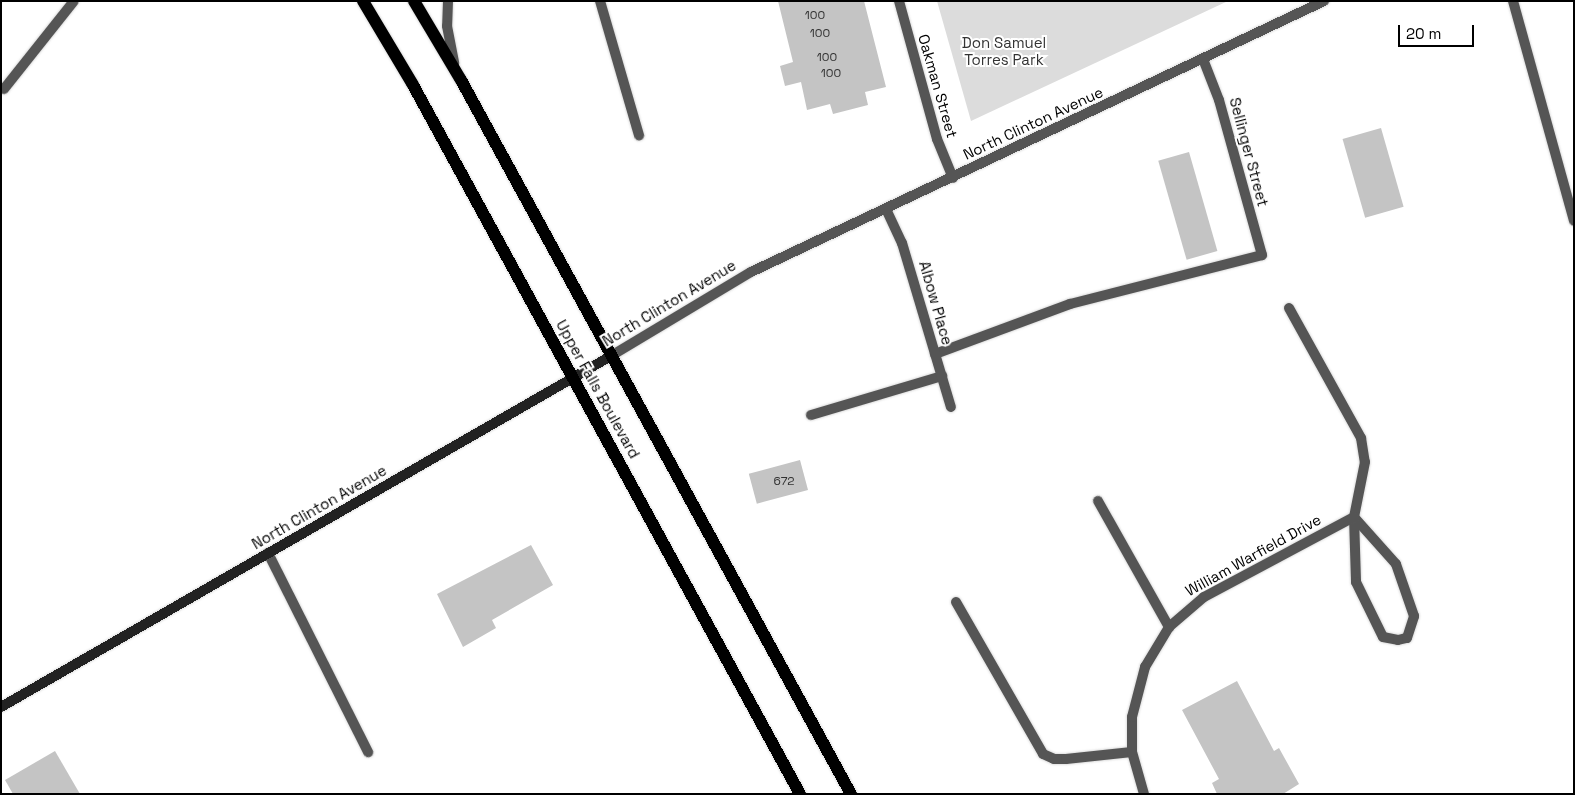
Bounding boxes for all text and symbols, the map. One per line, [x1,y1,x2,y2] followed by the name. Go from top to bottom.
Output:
[805,9,825,23] house number: 100
[1400,15,1476,47] scale bar
[1406,24,1441,43] text: 20 m
[810,27,830,41] house number: 100
[915,32,961,140] street label: Oakman Street
[962,33,1046,68] park label: Don Samuel Torres Park
[817,51,837,65] house number: 100
[821,67,841,81] house number: 100
[960,83,1106,163] street label: North Clinton Avenue
[1226,96,1272,208] street label: Sellinger Street
[599,256,739,350] street label: North Clinton Avenue
[915,259,957,347] street label: Albow Place
[552,317,644,461] street label: Upper Falls Boulevard
[248,461,390,553] street label: North Clinton Avenue
[773,475,795,489] house number: 672
[1182,510,1324,600] street label: William Warfield Drive

